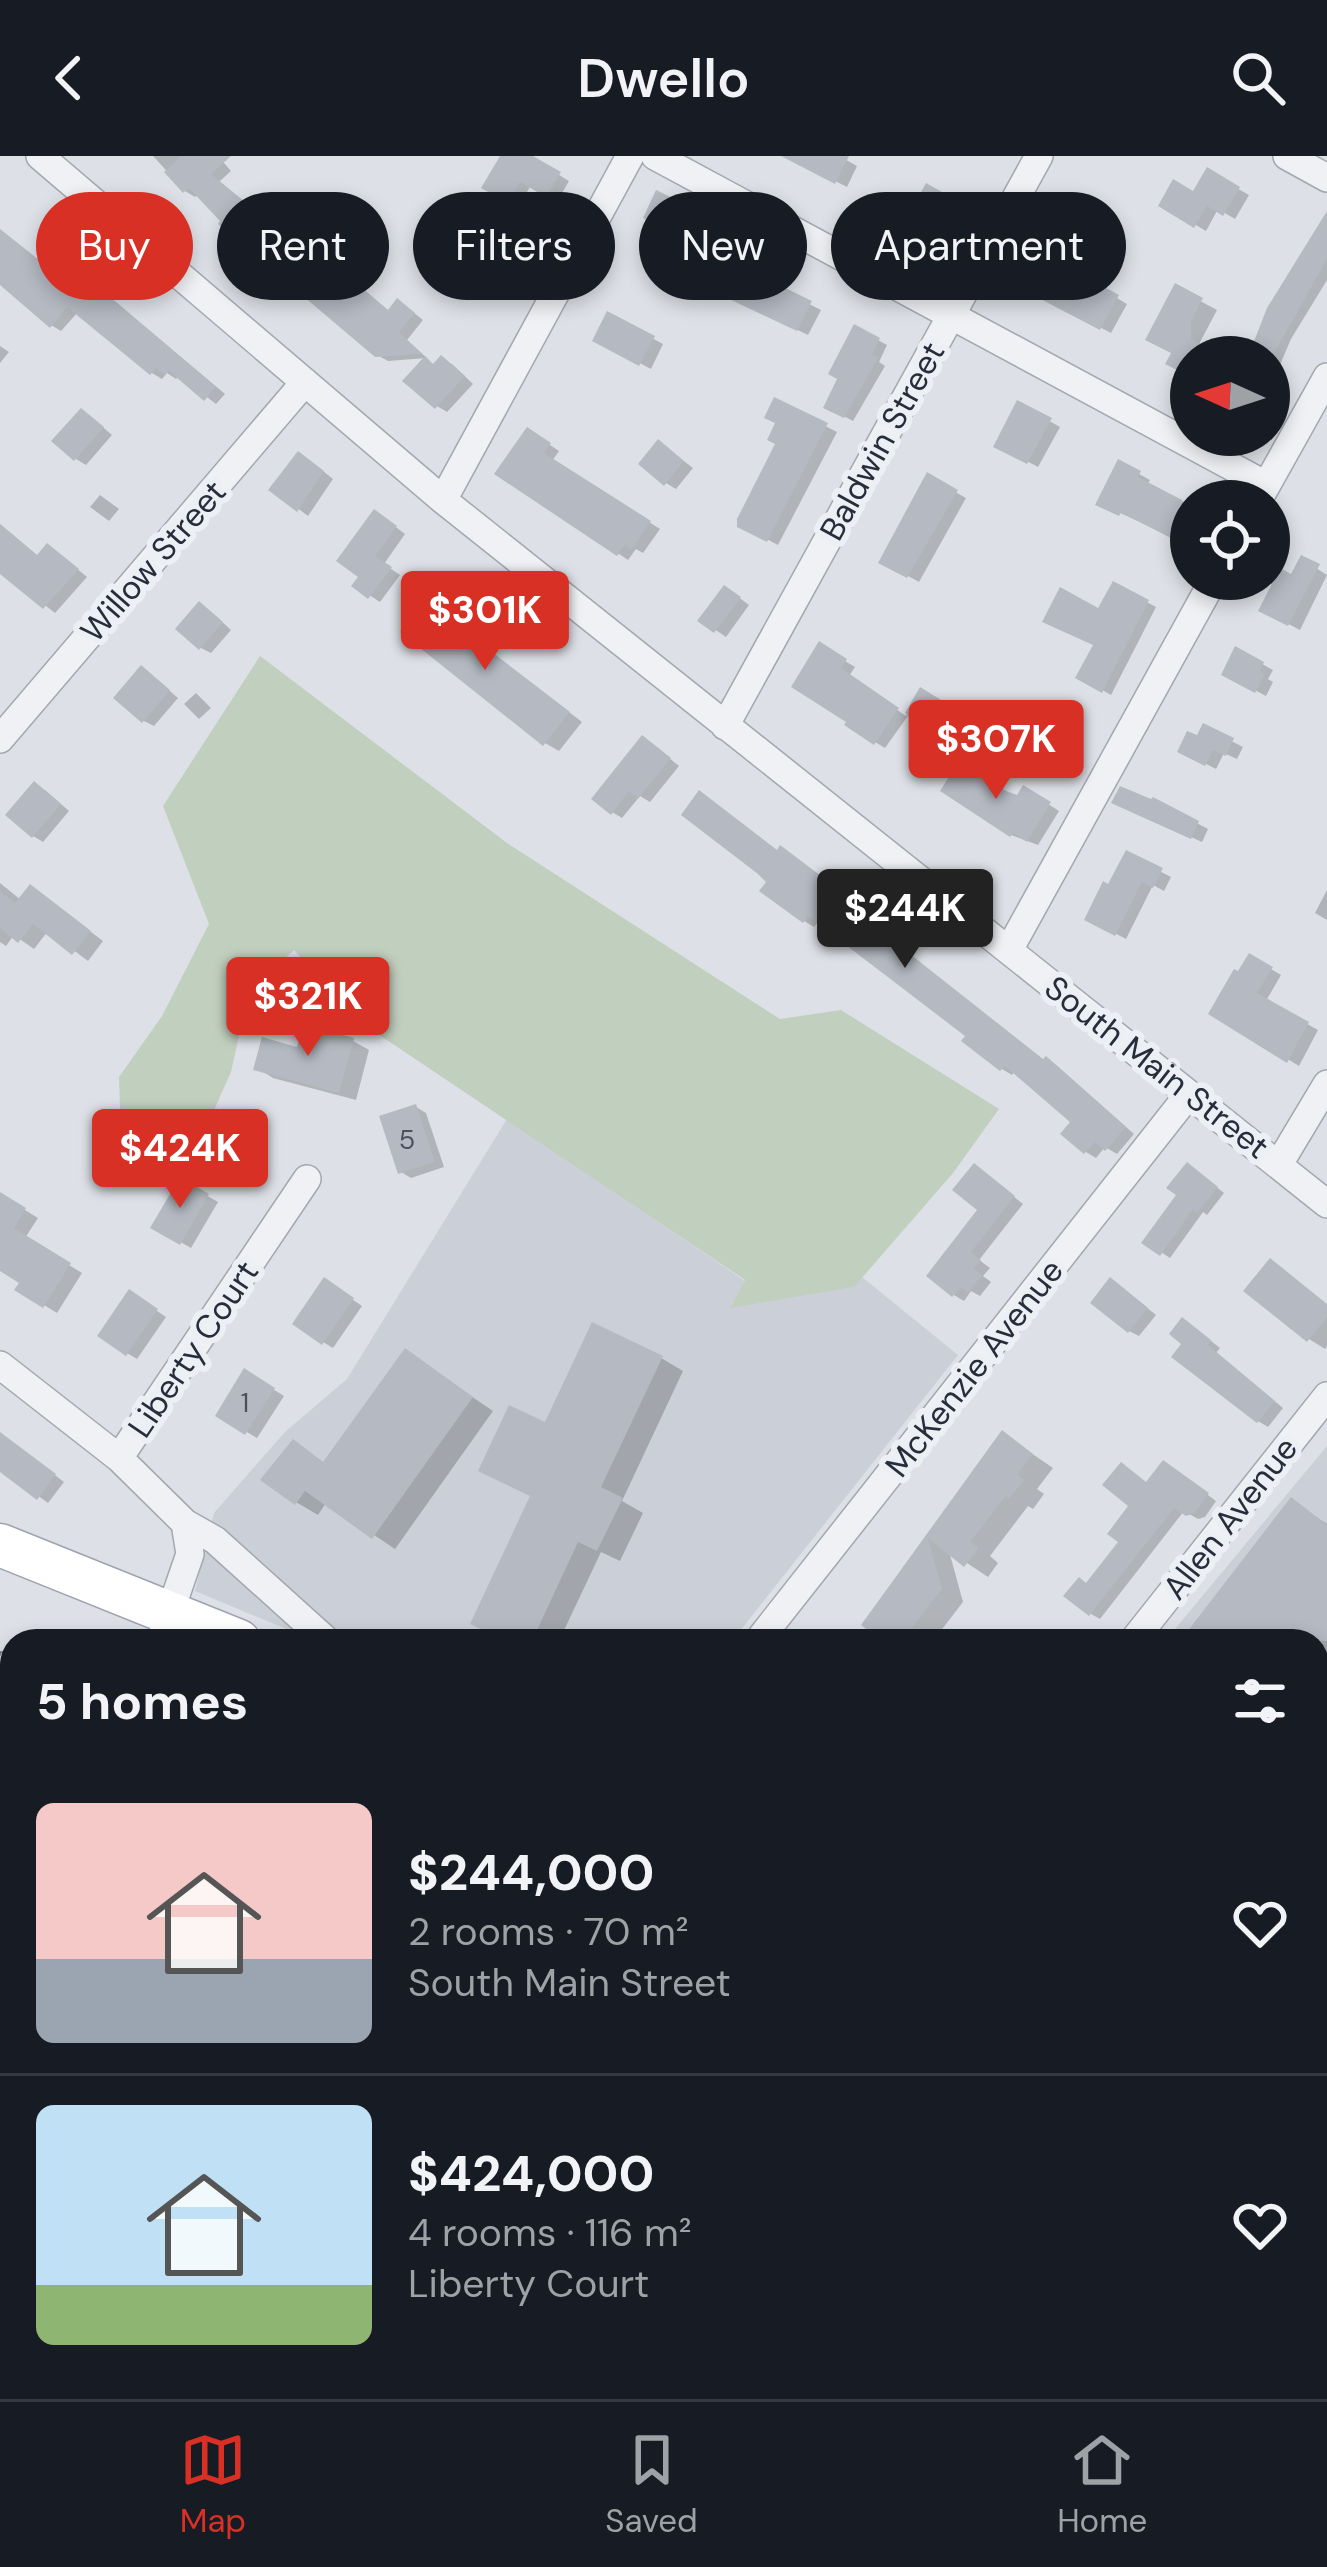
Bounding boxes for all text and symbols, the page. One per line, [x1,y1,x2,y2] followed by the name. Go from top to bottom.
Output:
[577,43,750,114] text: Dwello
[36,45,102,111] icon: back
[1225,45,1291,111] icon: search
[36,192,193,300] chip: Buy
[217,192,389,300] chip: Rent
[413,192,615,300] chip: Filters
[639,192,807,300] chip: New
[831,192,1126,300] chip: Apartment
[810,334,954,548] street label: Baldwin Street
[1170,336,1290,456] north arrow
[1170,336,1290,600] map controls
[71,471,235,651] street label: Willow Street
[1170,480,1290,600] button: locate
[401,571,569,673] pin: $301K
[428,584,542,635] text: $301K
[912,700,1080,802] pin: $307K
[936,713,1056,764] text: $307K
[821,869,989,971] pin: $244K
[844,882,966,933] text: $244K
[224,957,392,1059] pin: $321K
[1036,966,1278,1168] street label: South Main Street
[253,970,363,1021] text: $321K
[96,1109,264,1211] pin: $424K
[119,1122,241,1173] text: $424K
[399,1122,415,1157] house number: 5
[875,1250,1073,1486] street label: McKenzie Avenue
[118,1252,268,1446] street label: Liberty Court
[241,1385,249,1420] house number: 1
[1153,1428,1307,1608] street label: Allen Avenue
[36,1668,248,1735] text: 5 homes
[1227,1668,1293,1734] icon: filters
[408,1839,654,1906] text: $244,000
[132,1851,276,1995] icon: home
[1227,1890,1293,1956] icon: heart
[408,1906,689,1957] text: 2 rooms · 70 m²
[408,1957,731,2008] text: South Main Street
[408,2140,654,2207] text: $424,000
[132,2153,276,2297] icon: home
[1227,2192,1293,2258] icon: heart
[408,2207,692,2258] text: 4 rooms · 116 m²
[408,2258,649,2309] text: Liberty Court
[180,2427,246,2542] tab: Map
[605,2427,698,2542] tab: Saved
[1057,2427,1147,2542] tab: Home

